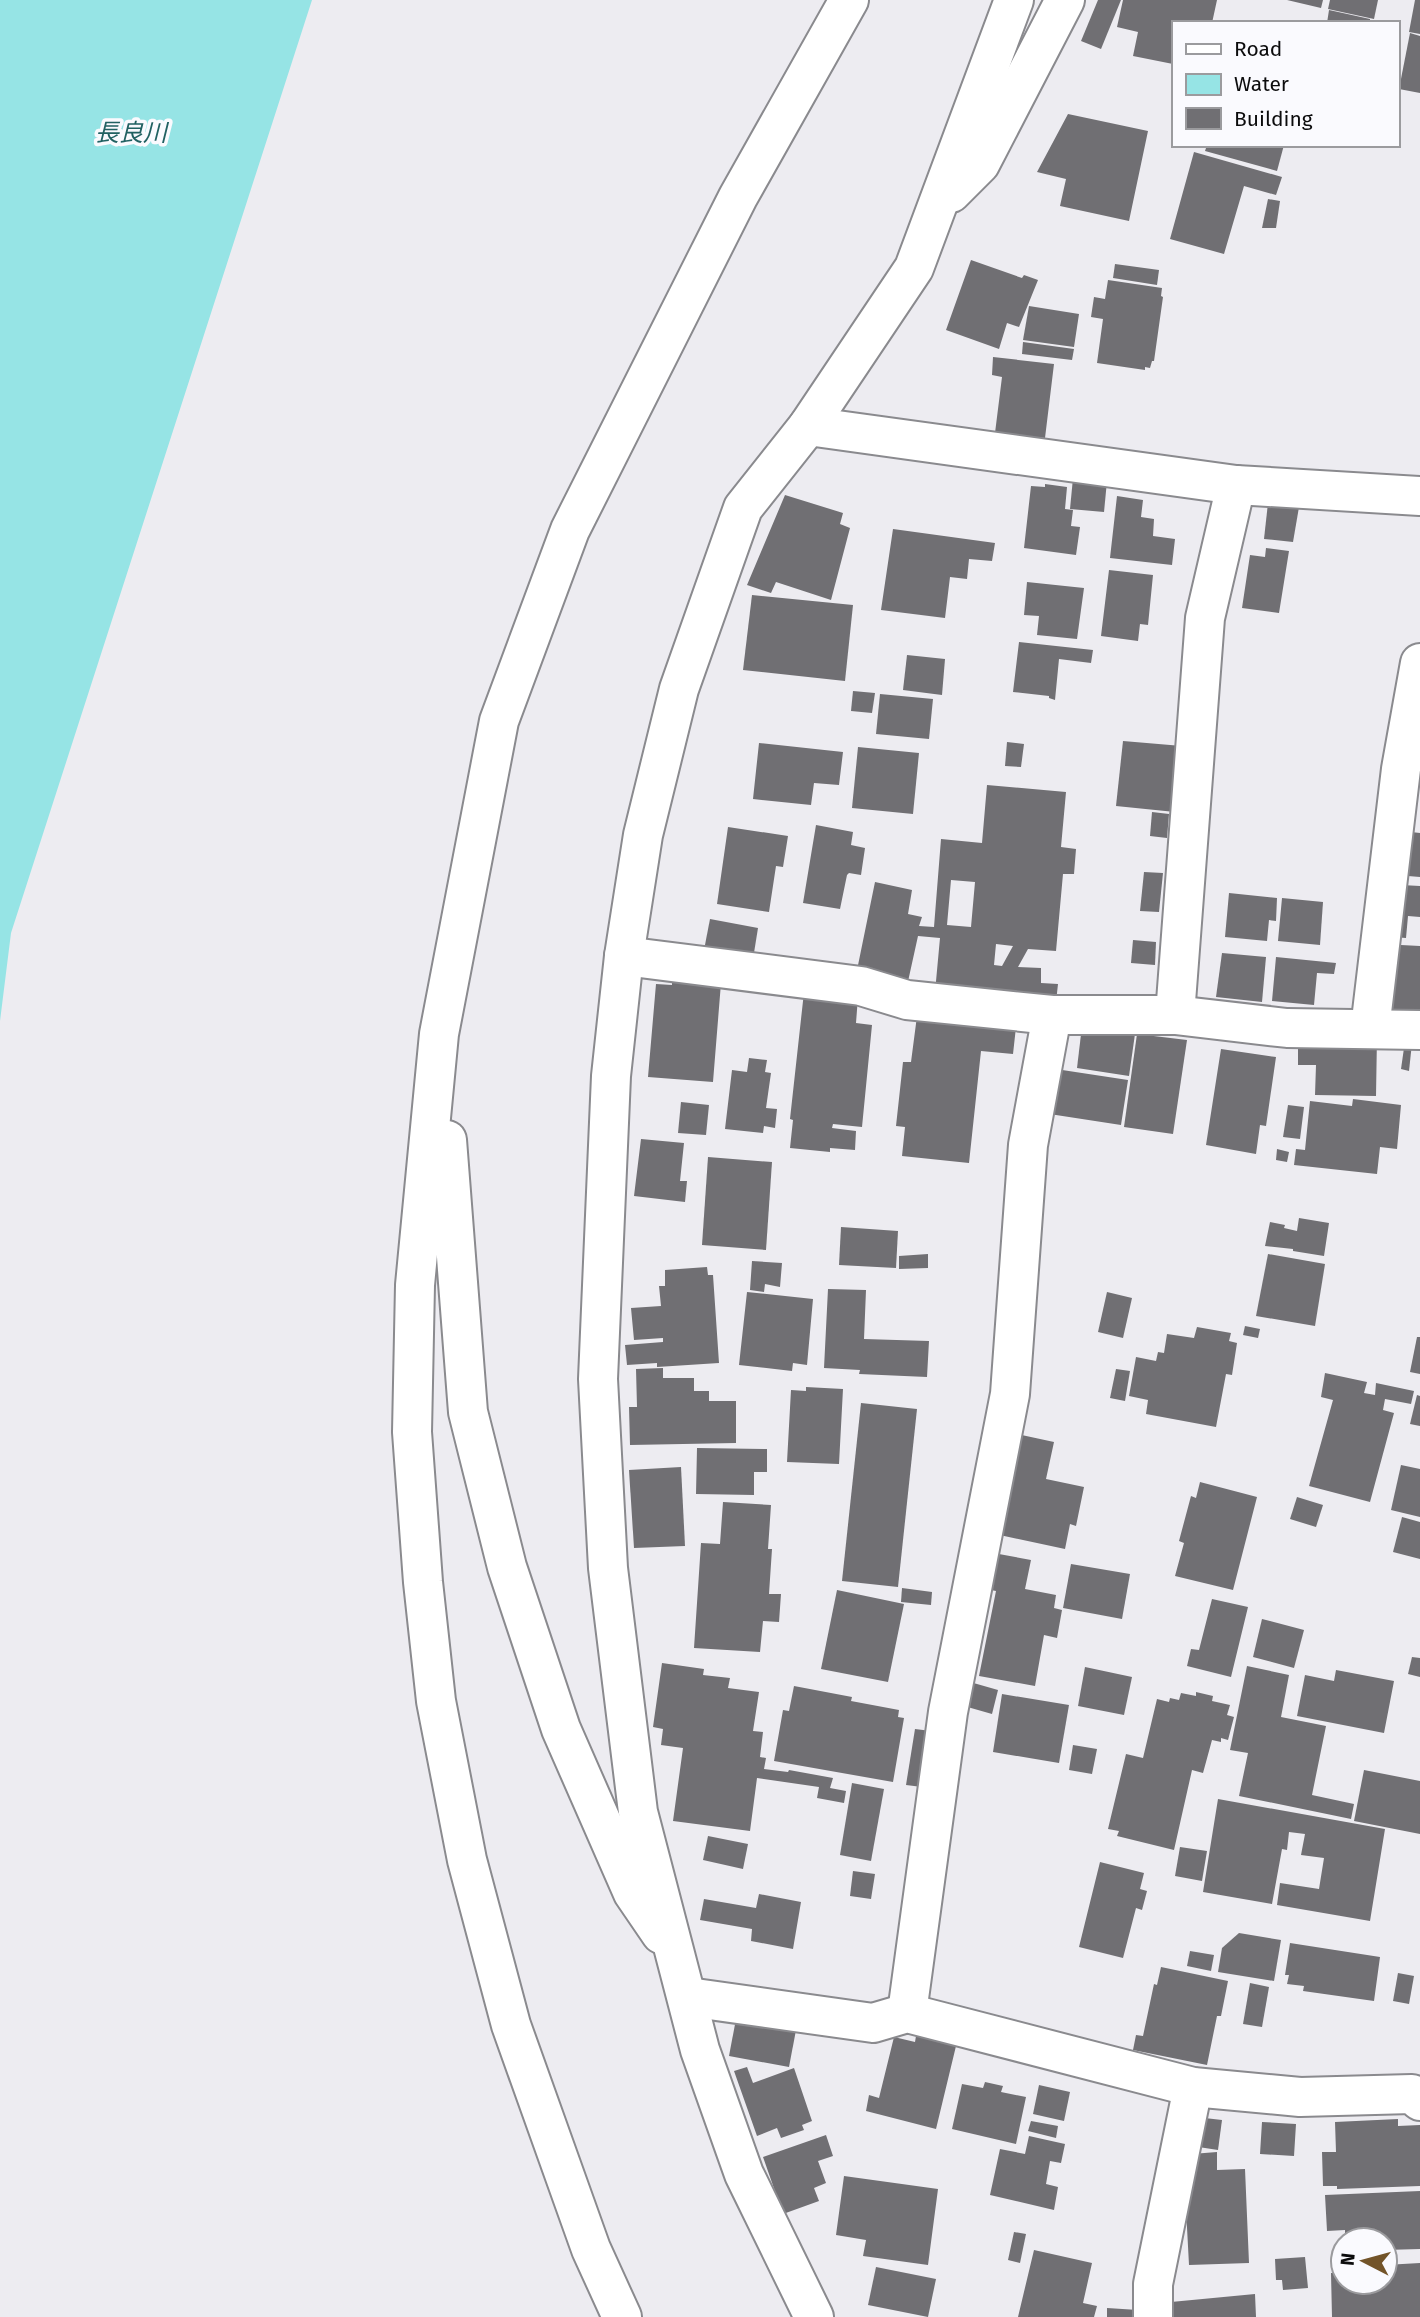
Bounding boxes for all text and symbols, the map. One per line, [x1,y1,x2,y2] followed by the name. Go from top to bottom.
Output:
[1172,21,1399,147] legend
[1234,36,1282,62] text: Road
[1234,71,1289,97] text: Water
[1234,106,1313,132] text: Building
[95,119,170,147] water label: 長良川
[1329,2226,1399,2296] north arrow
[1335,2252,1360,2267] text: N

